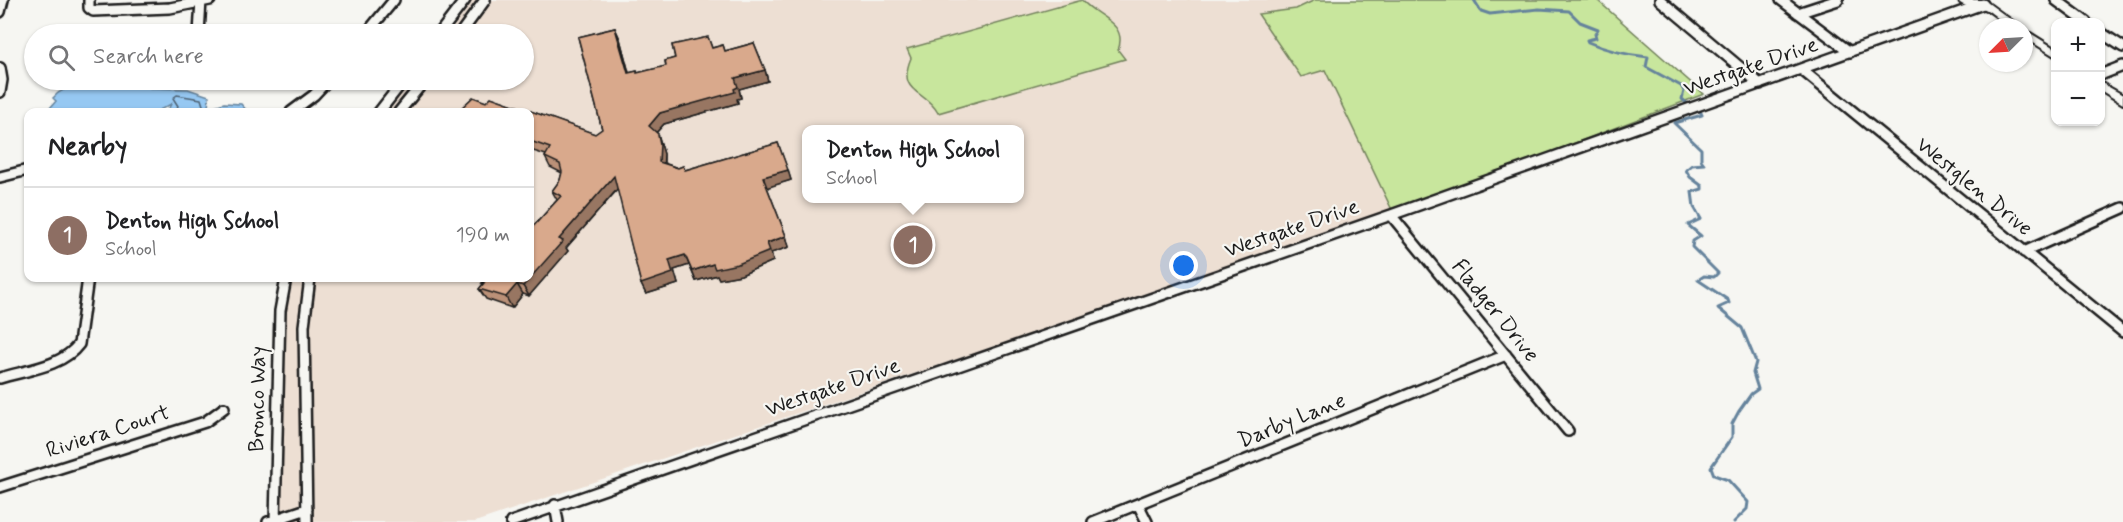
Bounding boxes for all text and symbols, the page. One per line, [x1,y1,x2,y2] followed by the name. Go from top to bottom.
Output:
[1979,18,2033,72] north arrow
[2051,18,2105,126] map controls
[2051,18,2105,72] button: +
[24,24,534,90] search box
[1680,31,1822,104] street label: Westgate Drive
[45,41,78,74] icon: search
[93,43,204,71] text: Search here
[2051,72,2105,126] button: −
[802,125,1024,203] popup
[48,130,127,164] text: Nearby
[1909,131,2038,243] street label: Westglen Drive
[826,137,1000,165] text: Denton High School
[826,165,878,192] text: School
[1221,193,1363,266] street label: Westgate Drive
[105,208,279,236] text: Denton High School
[63,222,72,249] text: 1
[456,222,510,249] text: 190 m
[894,222,932,268] pin: 1
[105,236,157,263] text: School
[1169,251,1198,280] your location
[1444,254,1545,369] street label: Fladger Drive
[243,346,273,452] street label: Bronco Way
[762,352,904,425] street label: Westgate Drive
[1234,387,1350,455] street label: Darby Lane
[43,399,173,465] street label: Riviera Court

